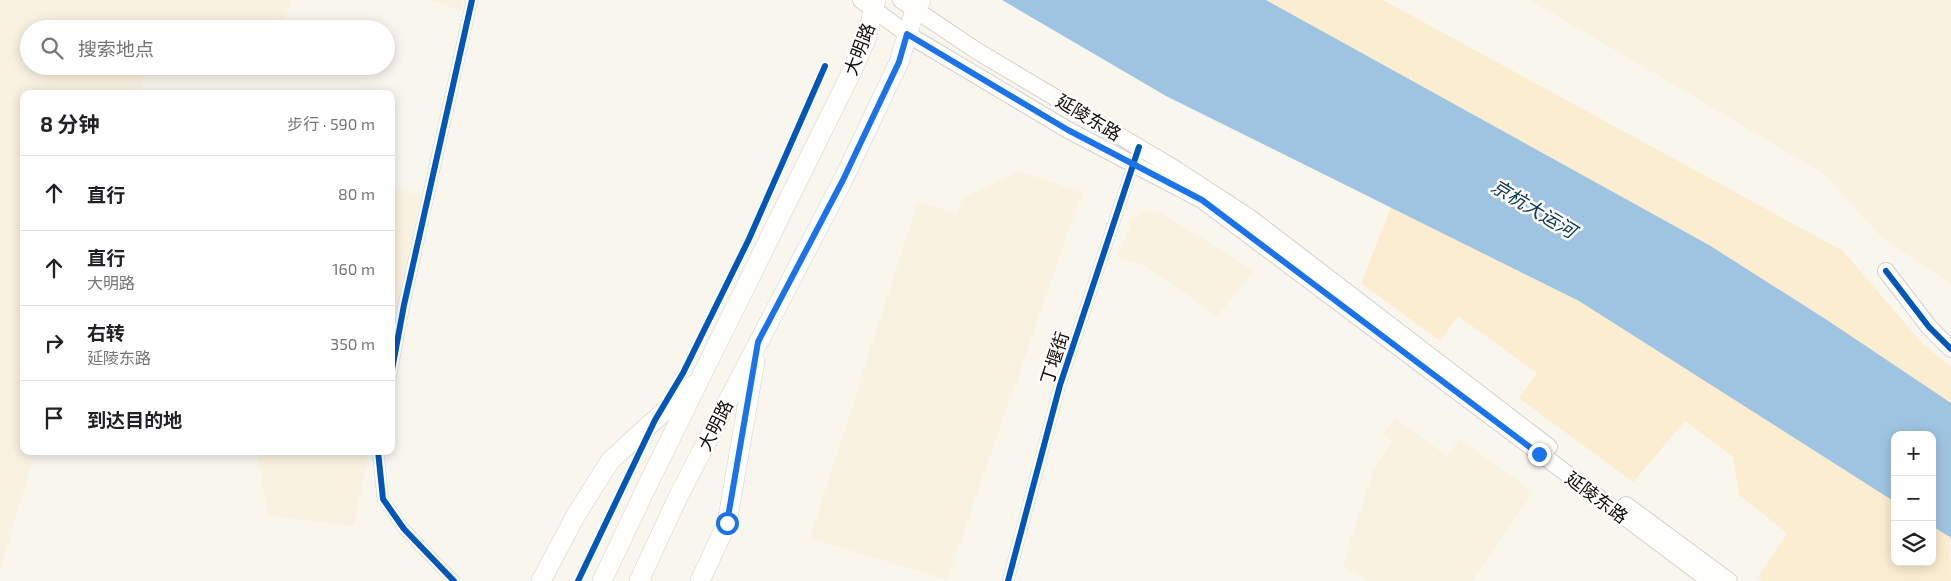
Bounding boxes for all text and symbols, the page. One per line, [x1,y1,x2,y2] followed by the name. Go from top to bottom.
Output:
[20,20,395,75] search box
[839,20,879,78] street label: 大明路
[38,34,66,62] icon: search
[78,37,154,60] text: 搜索地点
[1052,89,1126,145] street label: 延陵东路
[40,111,100,136] text: 8 分钟
[287,114,375,133] text: 步行 · 590 m
[1487,174,1584,244] water label: 京杭大运河
[40,179,68,207] icon: ahead
[87,183,125,206] text: 直行
[338,184,375,203] text: 80 m
[87,246,125,269] text: 直行
[40,254,68,282] icon: ahead
[332,259,375,278] text: 160 m
[87,273,135,292] text: 大明路
[87,321,125,344] text: 右转
[40,329,68,357] icon: right
[1035,329,1073,387] street label: 丁堰街
[330,334,375,353] text: 350 m
[87,348,151,367] text: 延陵东路
[693,396,737,454] street label: 大明路
[40,404,68,432] icon: arrive
[87,408,182,431] text: 到达目的地
[1891,431,1936,566] map controls
[1891,431,1936,476] button: +
[1528,443,1551,466] route end
[1562,467,1632,527] street label: 延陵东路
[1891,476,1936,521] button: −
[716,512,739,535] route start
[1891,521,1936,566] button: layers

